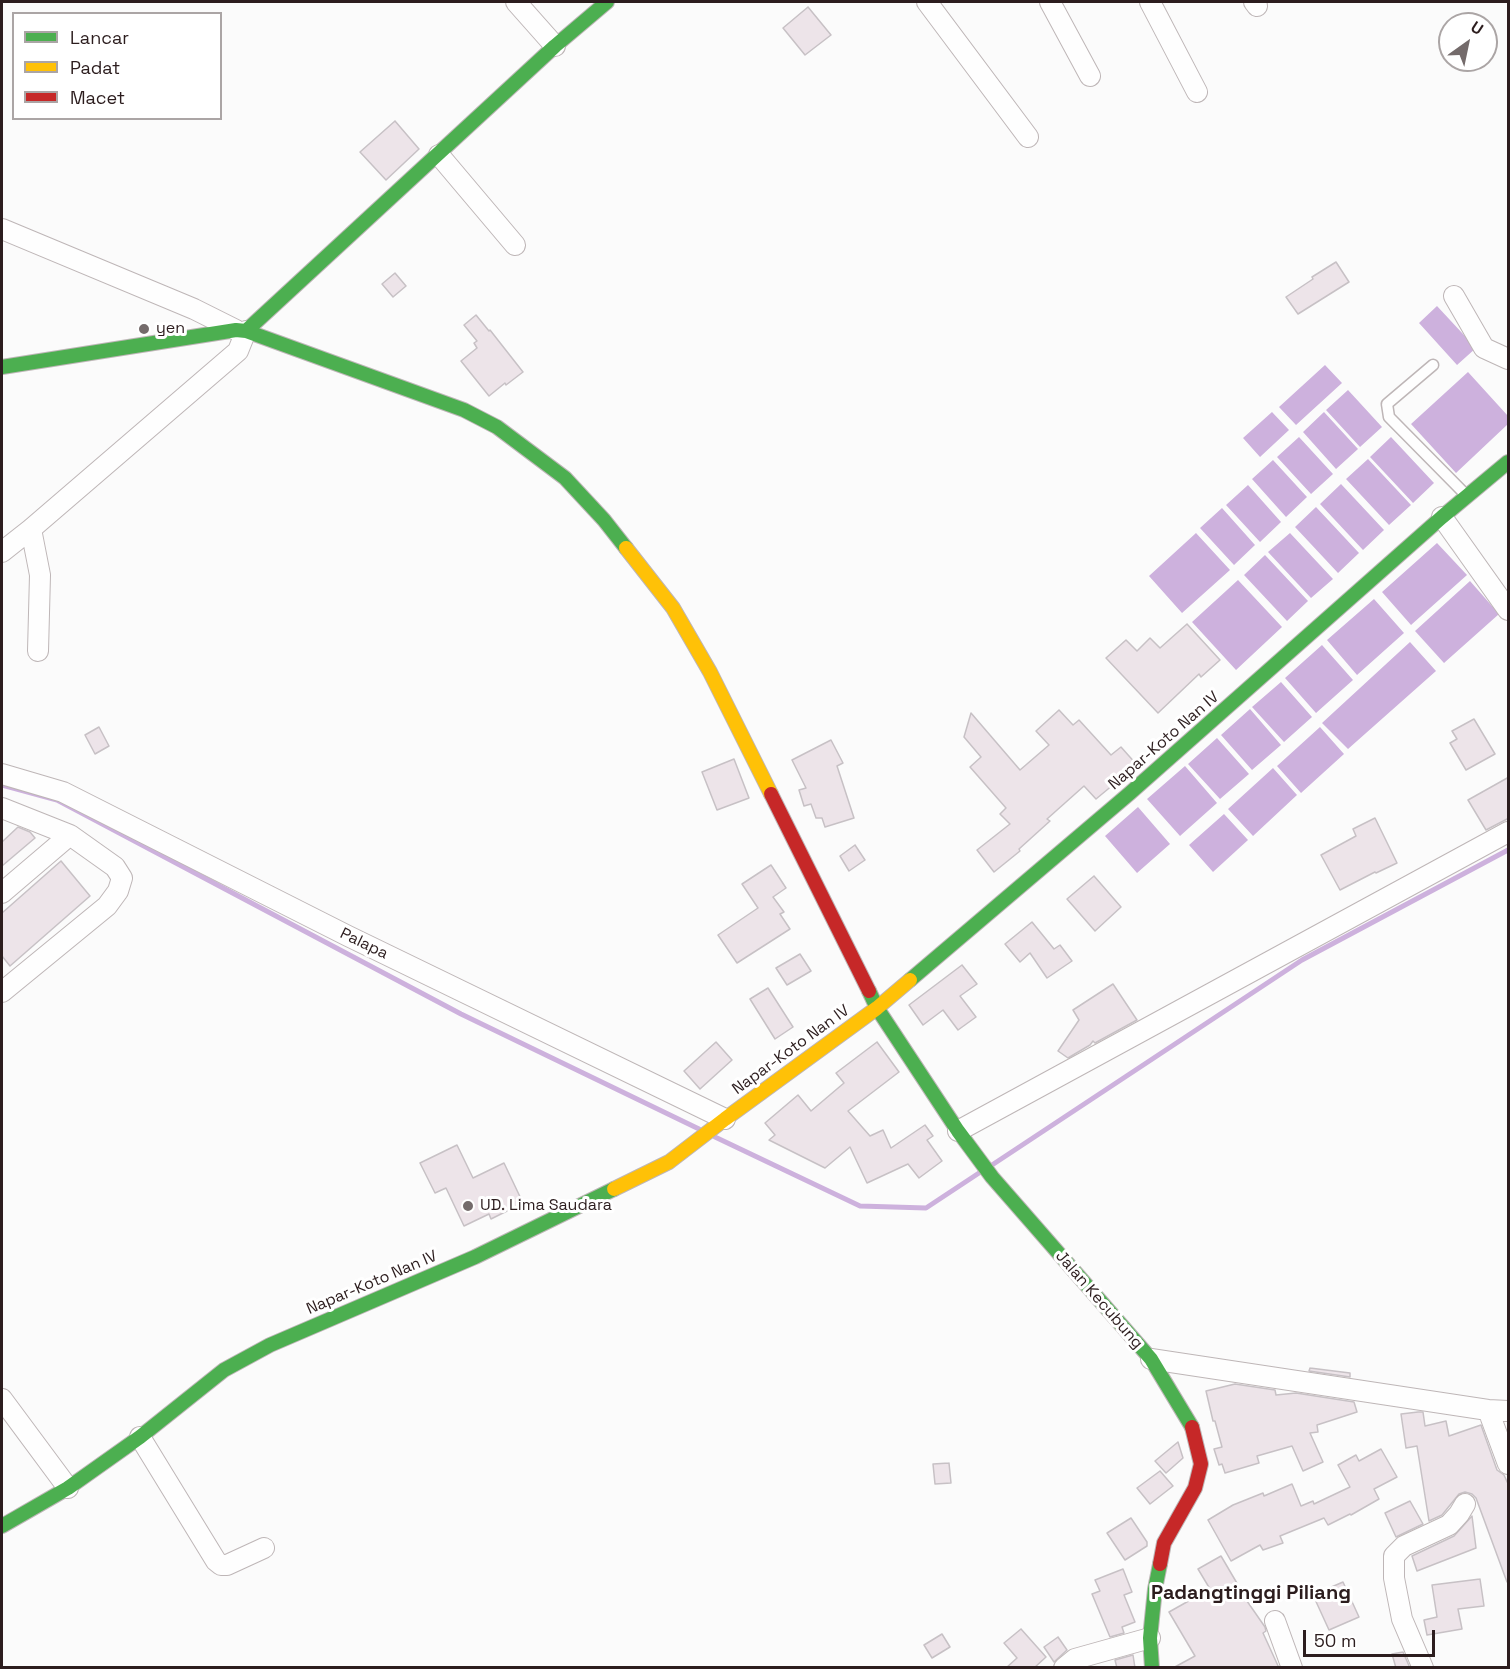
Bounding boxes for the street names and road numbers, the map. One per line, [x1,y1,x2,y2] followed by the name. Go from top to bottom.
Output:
[1105,688,1223,794] street label: Napar-Koto Nan IV
[337,924,391,964] street label: Palapa
[729,1001,853,1099] street label: Napar-Koto Nan IV
[304,1247,440,1319] street label: Napar-Koto Nan IV
[1051,1247,1147,1353] street label: Jalan Kecubung

